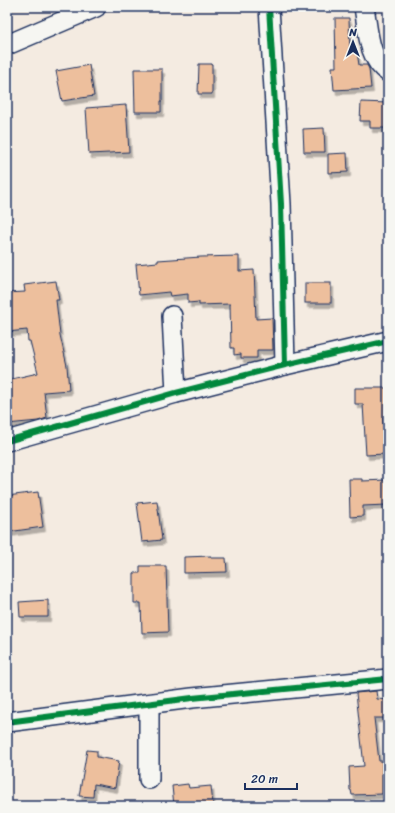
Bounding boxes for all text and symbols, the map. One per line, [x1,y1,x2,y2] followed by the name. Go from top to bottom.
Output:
[333,22,373,62] north arrow
[348,23,357,42] text: N
[245,765,297,791] scale bar
[251,768,278,790] text: 20 m

